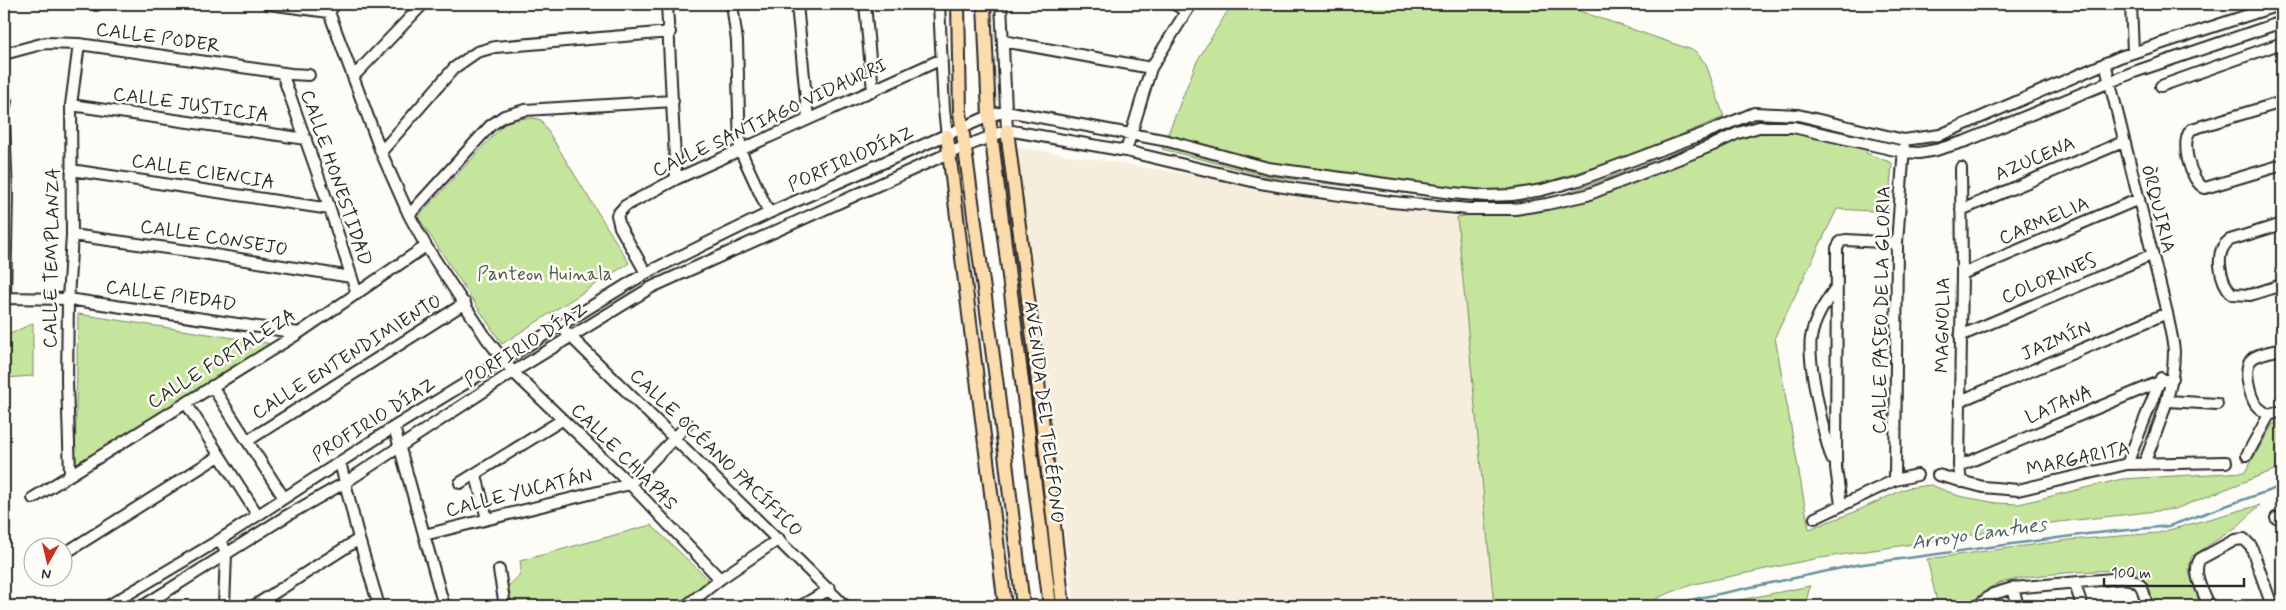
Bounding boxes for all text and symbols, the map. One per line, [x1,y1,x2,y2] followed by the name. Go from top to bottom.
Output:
[94,17,222,59] street label: CALLE PODER
[649,53,891,183] street label: CALLE SANTIAGO VIDAURRI
[111,82,271,128] street label: CALLE JUSTICIA
[294,87,378,269] street label: CALLE HONESTIDAD
[784,119,918,198] street label: PORFIRIODÍAZ
[1991,131,2079,187] street label: AZUCENA
[130,148,276,196] street label: CALLE CIENCIA
[2135,162,2181,256] street label: ÒRQUIRIA
[38,167,66,349] street label: CALLE TEMPLANZA
[1867,186,1897,434] street label: CALLE PASEO DE LA GLORIA
[1995,191,2093,251] street label: CARMELIA
[138,214,290,262] street label: CALLE CONSEJO
[1998,248,2101,310] street label: COLORINES
[477,262,613,287] park label: Panteon Huinala
[104,274,238,318] street label: CALLE PIEDAD
[1930,277,1956,373] street label: MAGNOLIA
[247,288,447,426] street label: CALLE ENTENDIMIENTO
[459,296,592,393] street label: PORFIRIO DÍAZ
[1018,299,1071,525] street label: AVENIDA DEL TELÉFONO
[143,303,301,415] street label: CALLE FORTALEZA
[2017,314,2095,367] street label: JAZMÍN
[624,363,809,543] street label: CALLE OCÉANO PACÍFICO
[307,371,440,468] street label: PROFIRIO DÍAZ
[2022,380,2096,430] street label: LATANA
[565,398,683,516] street label: CALLE CHIAPAS
[2024,436,2132,482] street label: MARGARITA
[443,462,595,523] street label: CALLE YUCATÁN
[1910,511,2050,557] water label: Arroyo Cantues
[22,538,72,588] north arrow
[2104,555,2244,587] scale bar
[40,564,52,583] text: N
[2111,564,2151,584] text: 100 m

